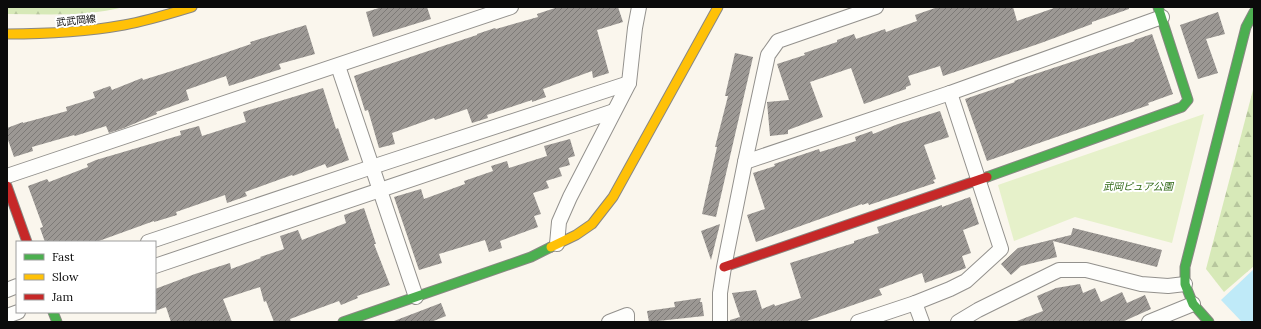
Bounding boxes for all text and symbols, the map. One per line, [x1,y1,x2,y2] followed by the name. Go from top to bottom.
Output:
[55,12,97,29] street label: 武武岡線
[1103,180,1175,193] park label: 武岡ピュア公園
[16,241,156,313] legend
[52,249,75,264] text: Fast
[52,269,79,284] text: Slow
[51,289,73,304] text: Jam

